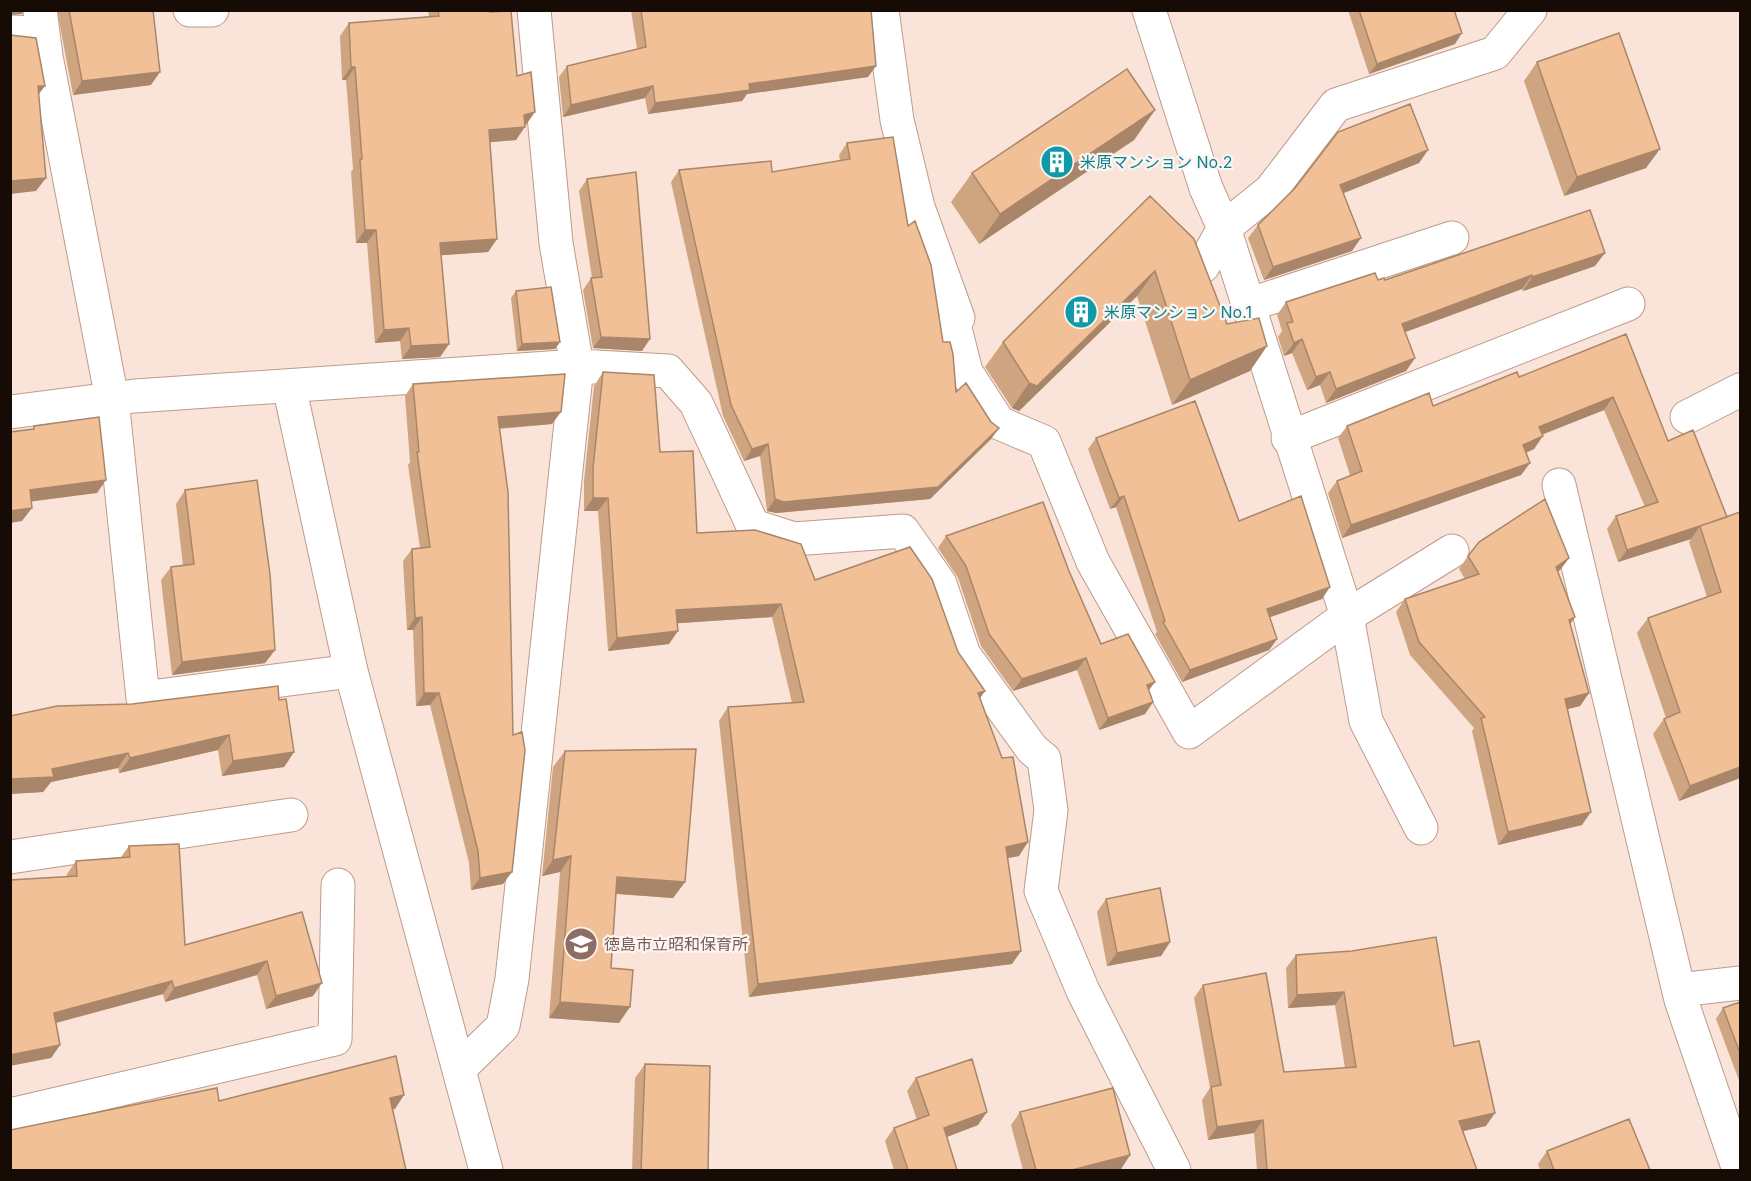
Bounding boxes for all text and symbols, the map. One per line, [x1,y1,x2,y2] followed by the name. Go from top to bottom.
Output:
[1039,144,1075,180] building icon: 米原マンション No.2
[1080,152,1233,172] place label: 米原マンション No.2
[1063,294,1099,330] building icon: 米原マンション No.1
[1104,302,1252,322] place label: 米原マンション No.1
[563,926,599,962] school or university icon: 徳島市立昭和保育所
[604,934,748,954] place label: 徳島市立昭和保育所

